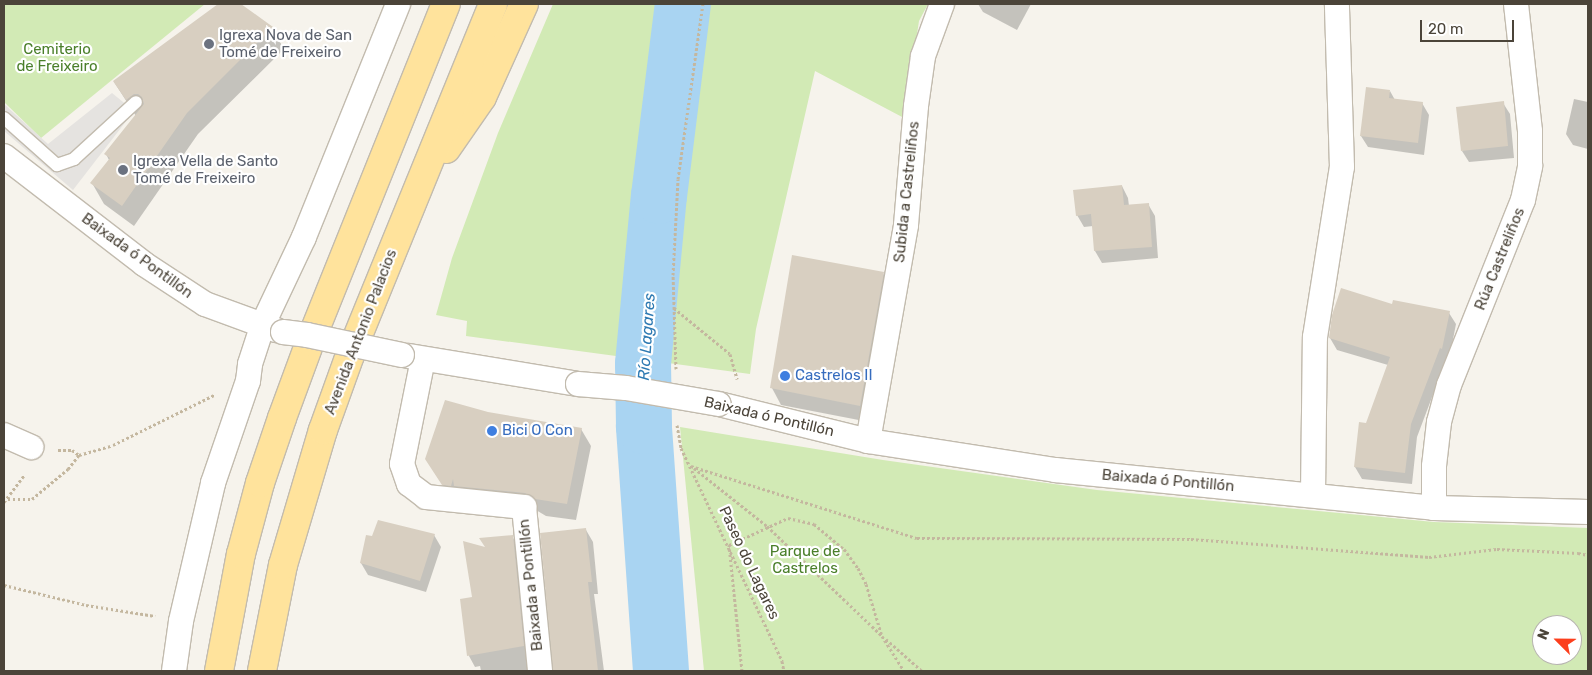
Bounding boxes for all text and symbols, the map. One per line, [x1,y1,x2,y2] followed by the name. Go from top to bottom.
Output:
[1422,10,1516,42] scale bar
[1428,20,1463,38] text: 20 m
[219,26,352,61] place label: Igrexa Nova de San Tomé de Freixeiro
[203,38,215,50] marker: Igrexa Nova de San Tomé de Freixeiro
[16,40,98,75] park label: Cemiterio de Freixeiro
[891,120,923,264] street label: Subida a Castreliños
[133,152,279,187] place label: Igrexa Vella de Santo Tomé de Freixeiro
[117,164,129,176] marker: Igrexa Vella de Santo Tomé de Freixeiro
[1471,205,1529,313] street label: Rúa Castreliños
[78,210,196,302] street label: Baixada ó Pontillón
[321,247,401,417] street label: Avenida Antonio Palacios
[634,293,660,381] water label: Río Lagares
[795,367,872,385] place label: Castrelos II
[779,370,791,382] marker: Castrelos II
[702,393,836,441] street label: Baixada ó Pontillón
[502,422,573,440] place label: Bici O Con
[486,425,498,437] marker: Bici O Con
[1101,466,1235,496] street label: Baixada ó Pontillón
[715,504,783,622] street label: Paseo do Lagares
[515,518,547,652] street label: Baixada a Pontillón
[770,542,840,577] park label: Parque de Castrelos
[1532,615,1582,665] north arrow
[1534,626,1553,642] text: N

